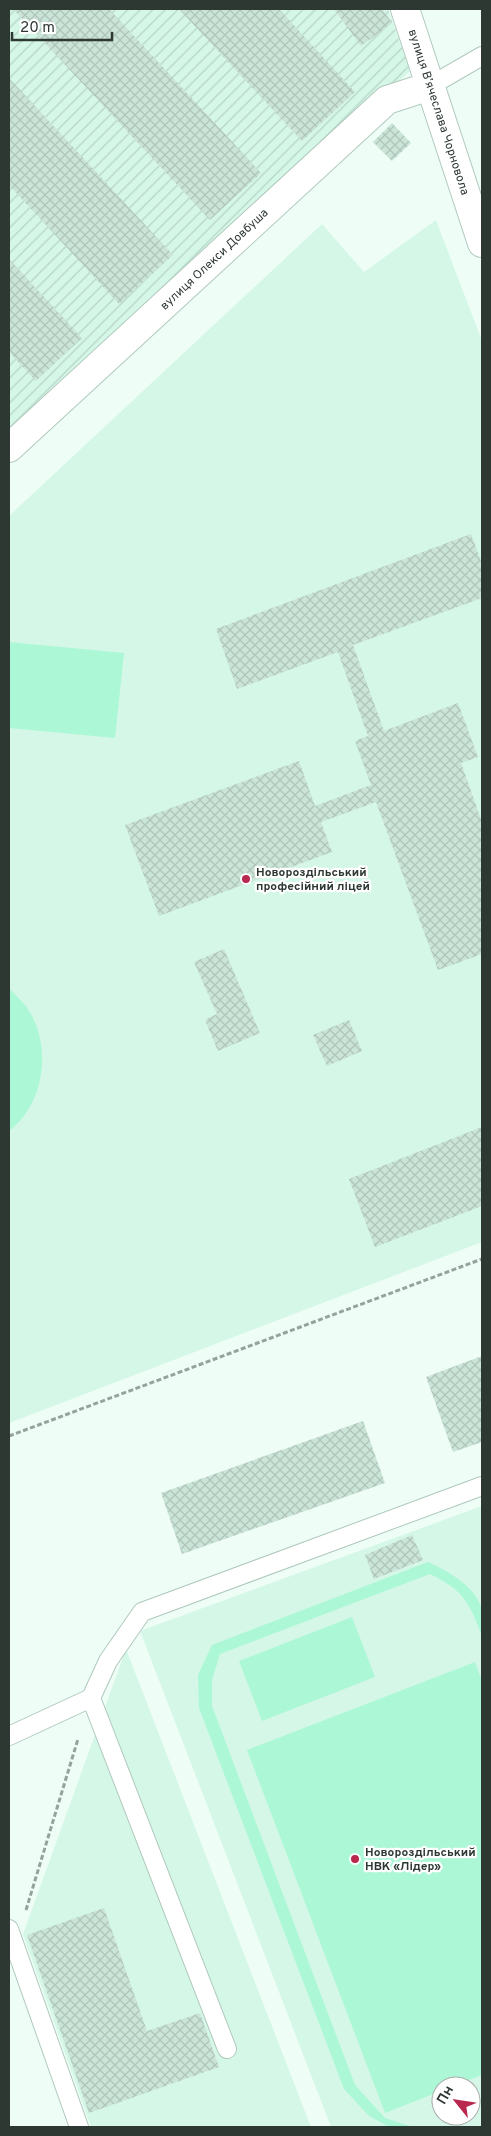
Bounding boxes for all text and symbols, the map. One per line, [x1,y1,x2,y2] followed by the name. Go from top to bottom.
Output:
[12,10,112,42] scale bar
[20,19,55,38] text: 20 m
[404,27,472,197] street label: вулиця Вʼячеслава Чорновола
[157,205,272,314] street label: вулиця Олекси Довбуша
[256,865,370,895] place label: Новороздільський професійний ліцей
[240,873,252,885] marker: Новороздільський професійний ліцей
[365,1845,476,1875] place label: Новороздільський НВК «Лідер»
[349,1853,361,1865] marker: Новороздільський НВК «Лідер»
[431,2076,481,2126] north arrow
[434,2083,458,2108] text: Пн

